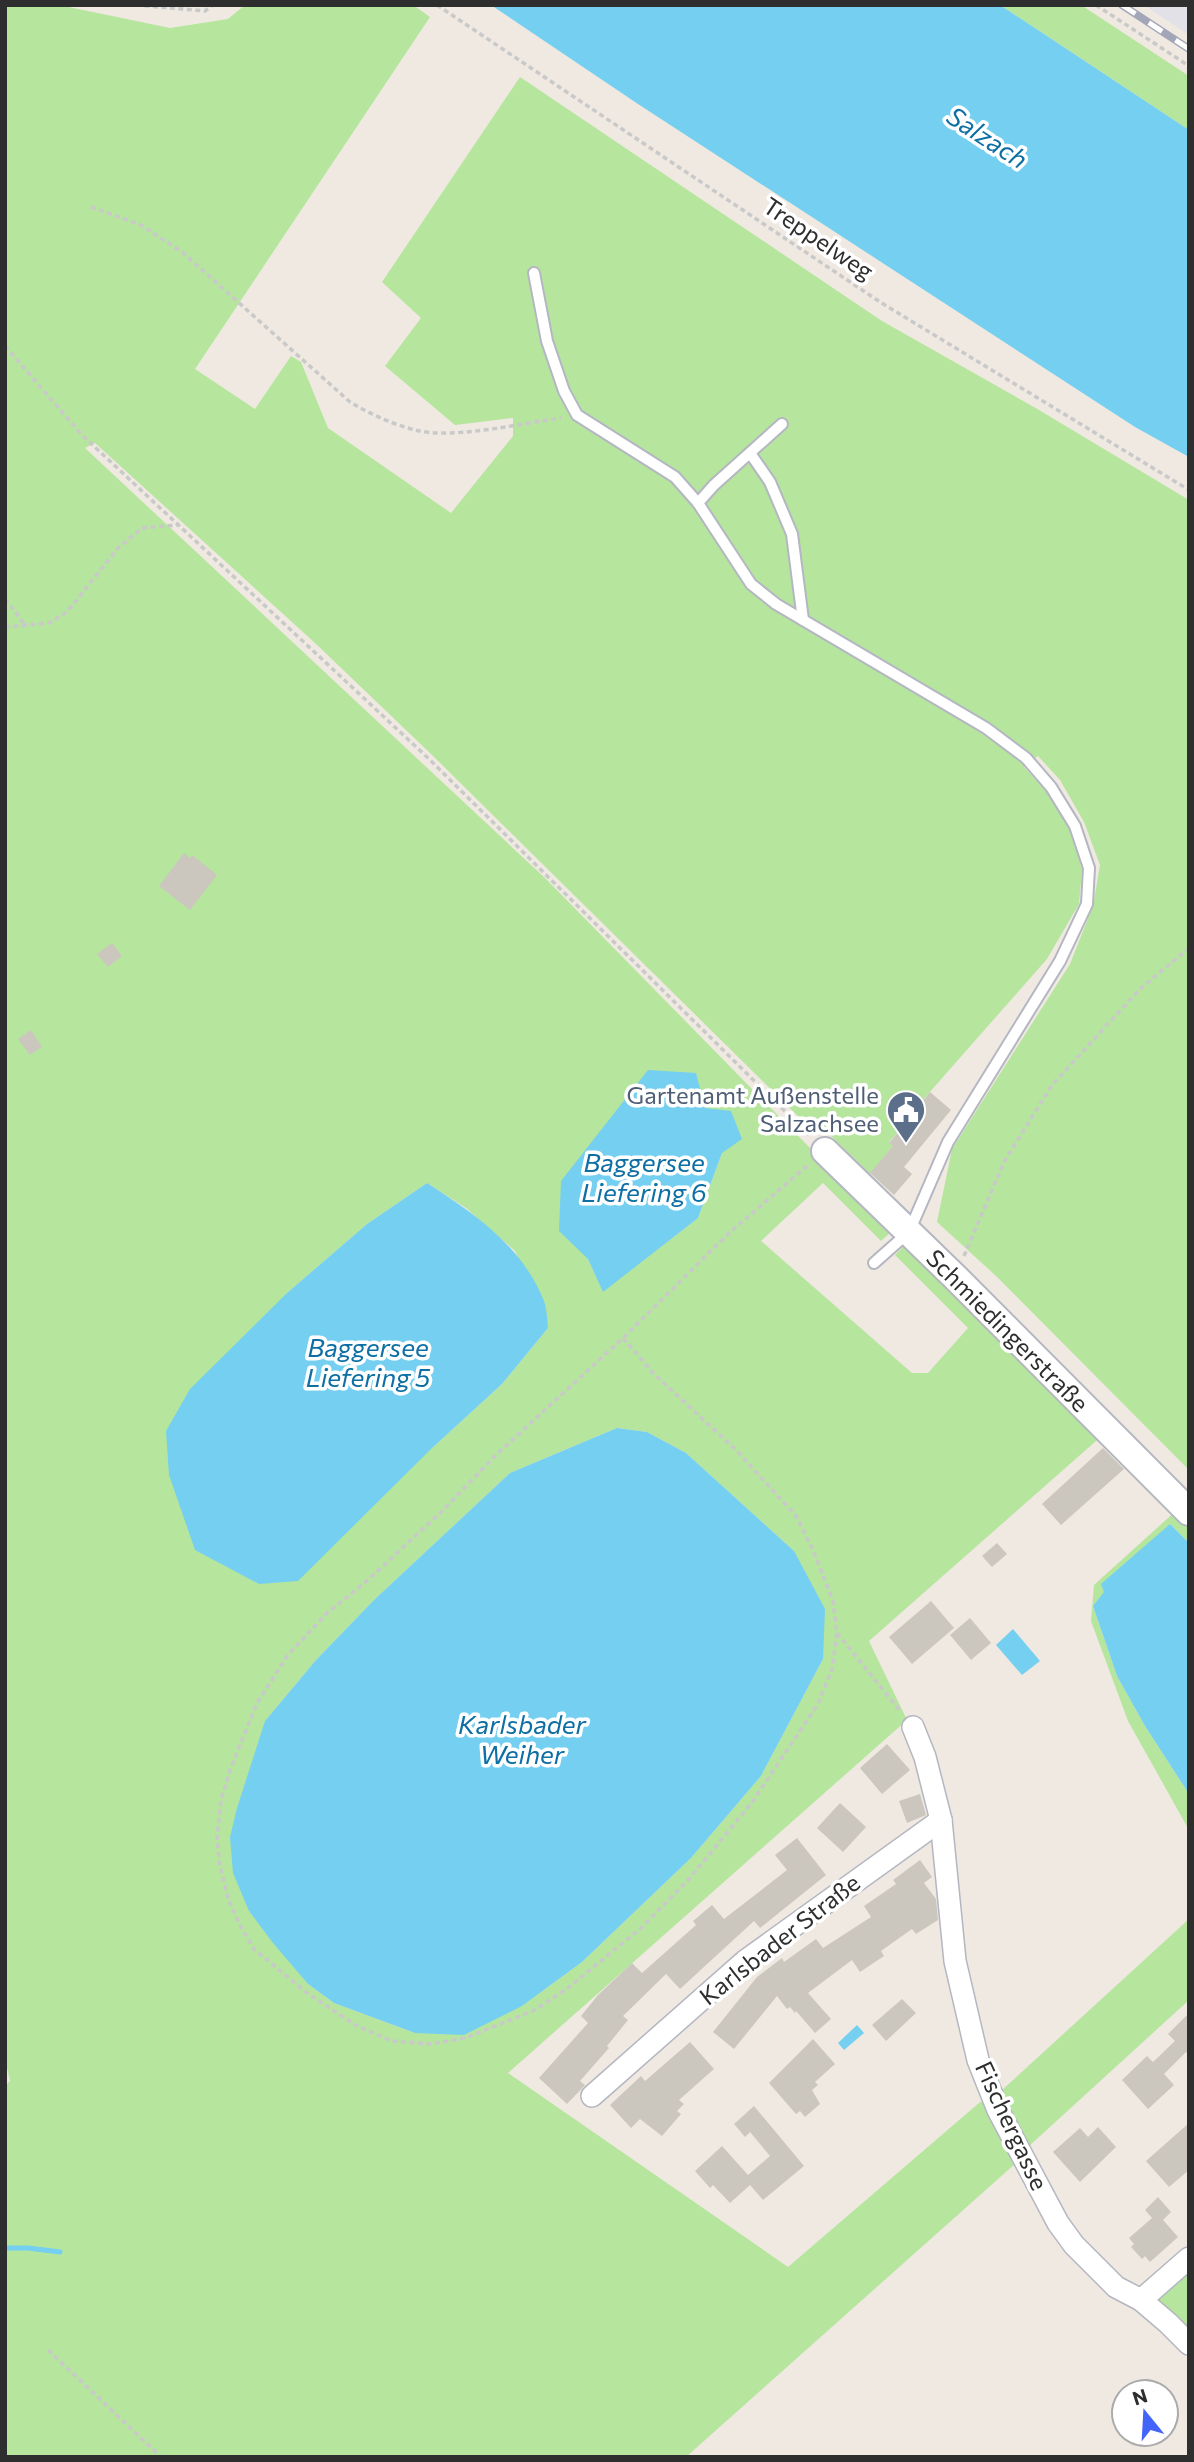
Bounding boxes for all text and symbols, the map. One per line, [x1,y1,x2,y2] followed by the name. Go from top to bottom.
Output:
[942,99,1034,174] water label: Salzach
[758,190,880,285] street label: Treppelweg
[627,1080,879,1137] place label: Gartenamt Außenstelle Salzachsee
[885,1089,927,1144] public building icon: Gartenamt Außenstelle Salzachsee
[581,1146,707,1207] water label: Baggersee Liefering 6
[921,1243,1095,1417] street label: Schmiedingerstraße
[306,1331,430,1392] water label: Baggersee Liefering 5
[458,1708,588,1769] water label: Karlsbader Weiher
[693,1867,865,2010] street label: Karlsbader Straße
[970,2056,1055,2194] street label: Fischergasse
[1110,2378,1180,2448] north arrow
[1129,2383,1150,2409] text: N

